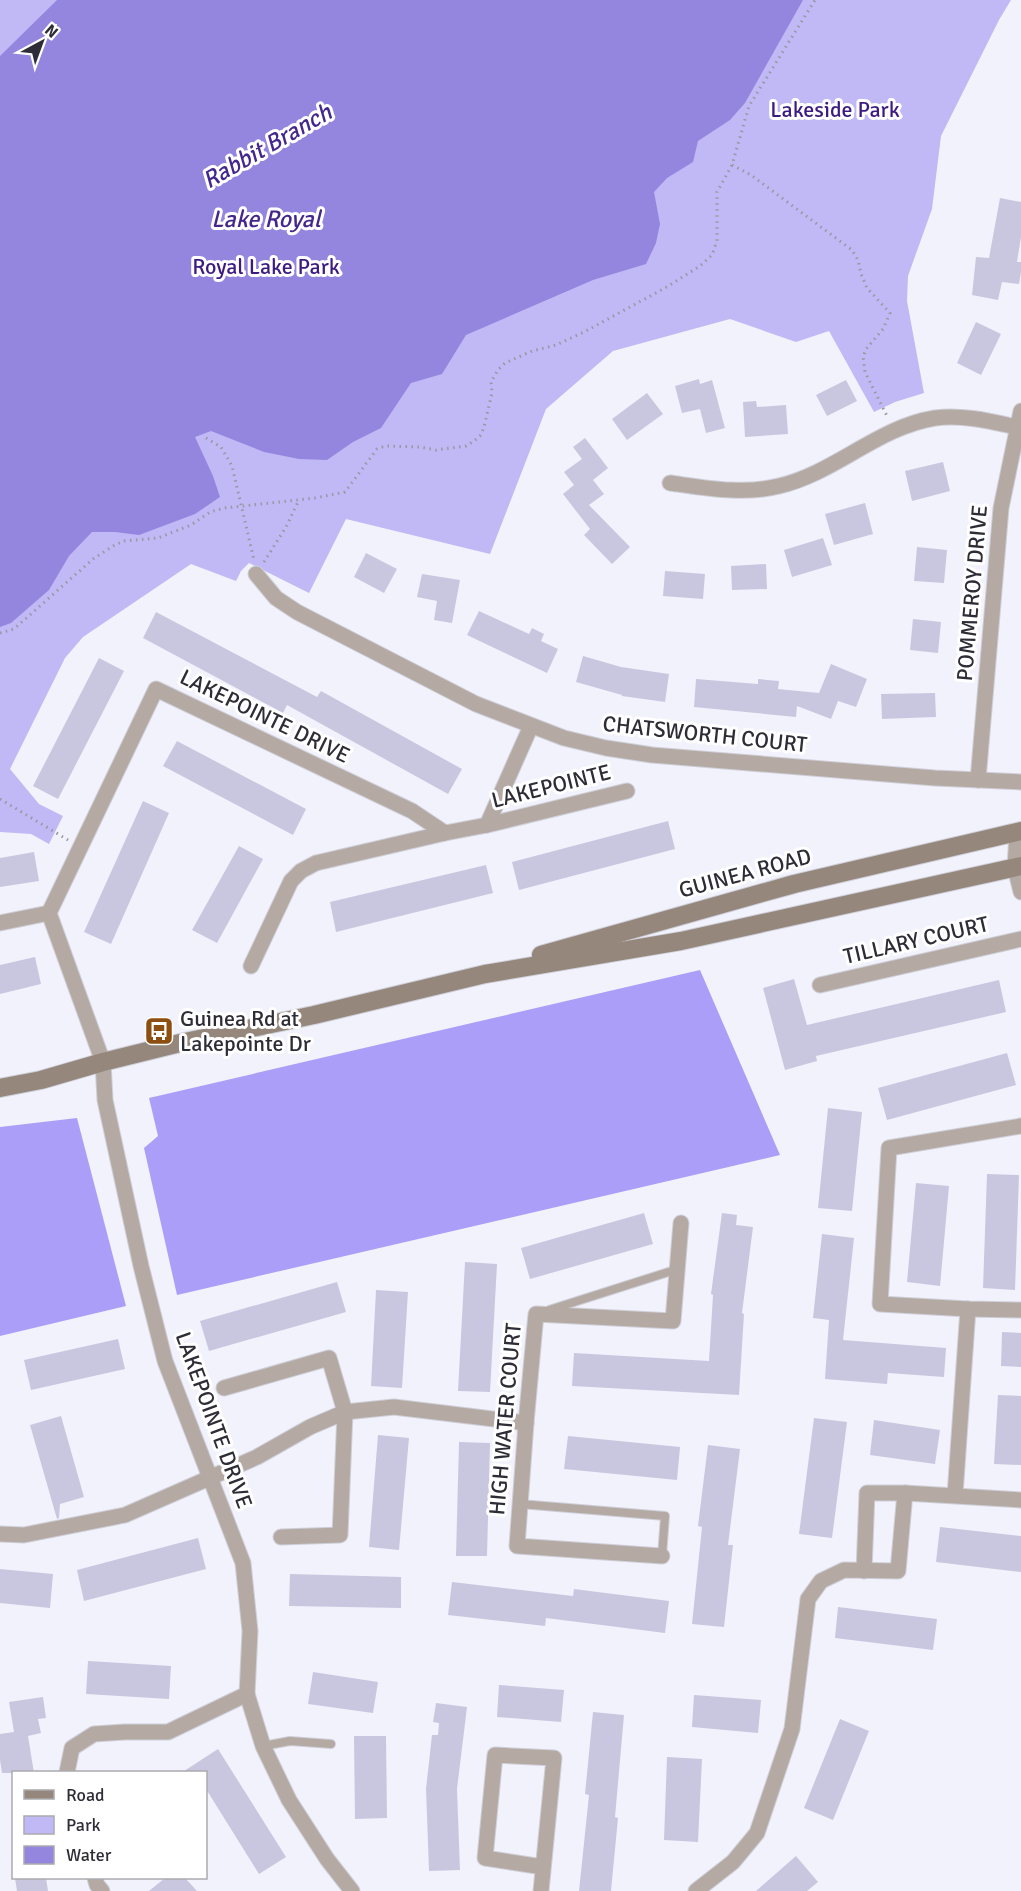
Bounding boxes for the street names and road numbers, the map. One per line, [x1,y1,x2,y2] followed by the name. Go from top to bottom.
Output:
[951,504,993,682] street label: POMMEROY DRIVE
[176,663,354,769] street label: LAKEPOINTE DRIVE
[601,710,809,758] street label: CHATSWORTH COURT
[489,758,613,814] street label: LAKEPOINTE
[676,842,814,904] street label: GUINEA ROAD
[841,910,991,970] street label: TILLARY COURT
[483,1322,527,1516] street label: HIGH WATER COURT
[170,1328,258,1512] street label: LAKEPOINTE DRIVE

